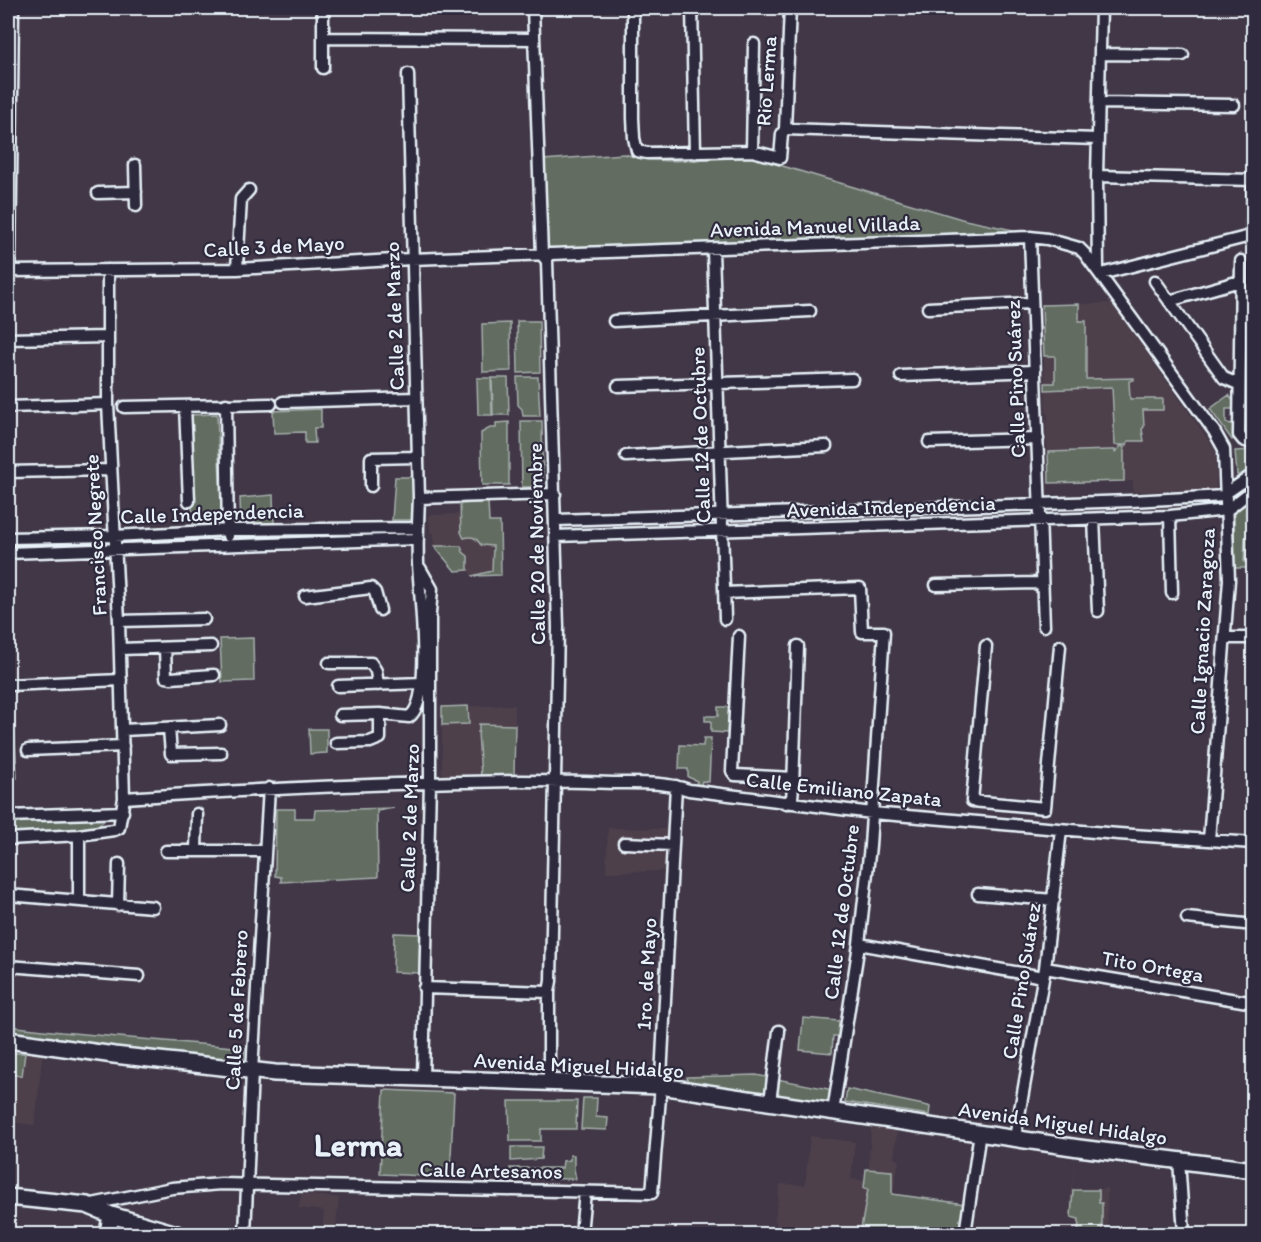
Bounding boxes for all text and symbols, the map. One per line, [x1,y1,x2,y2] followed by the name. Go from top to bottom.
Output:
[750,35,782,127] street label: Rio Lerma
[710,210,921,242] street label: Avenida Manuel Villada
[203,230,345,262] street label: Calle 3 de Mayo
[379,241,409,391] street label: Calle 2 de Marzo
[1000,299,1030,458] street label: Calle Pino Suárez
[684,346,716,524] street label: Calle 12 de Octubre
[522,443,550,645] street label: Calle 20 de Noviembre
[78,454,112,616] street label: Francisco Negrete
[786,490,996,522] street label: Avenida Independencia
[120,497,304,529] street label: Calle Independencia
[1184,527,1220,735] street label: Calle Ignacio Zaragoza
[394,743,424,893] street label: Calle 2 de Marzo
[745,766,943,812] street label: Calle Emiliano Zapata
[818,823,864,1001] street label: Calle 12 de Octubre
[996,901,1046,1061] street label: Calle Pino Suárez
[631,917,661,1031] street label: 1ro. de Mayo
[219,929,253,1091] street label: Calle 5 de Febrero
[1100,945,1206,987] street label: Tito Ortega
[473,1047,685,1083] street label: Avenida Miguel Hidalgo
[957,1096,1169,1150] street label: Avenida Miguel Hidalgo
[314,1125,403,1164] district label: Lerma
[419,1156,563,1184] street label: Calle Artesanos

